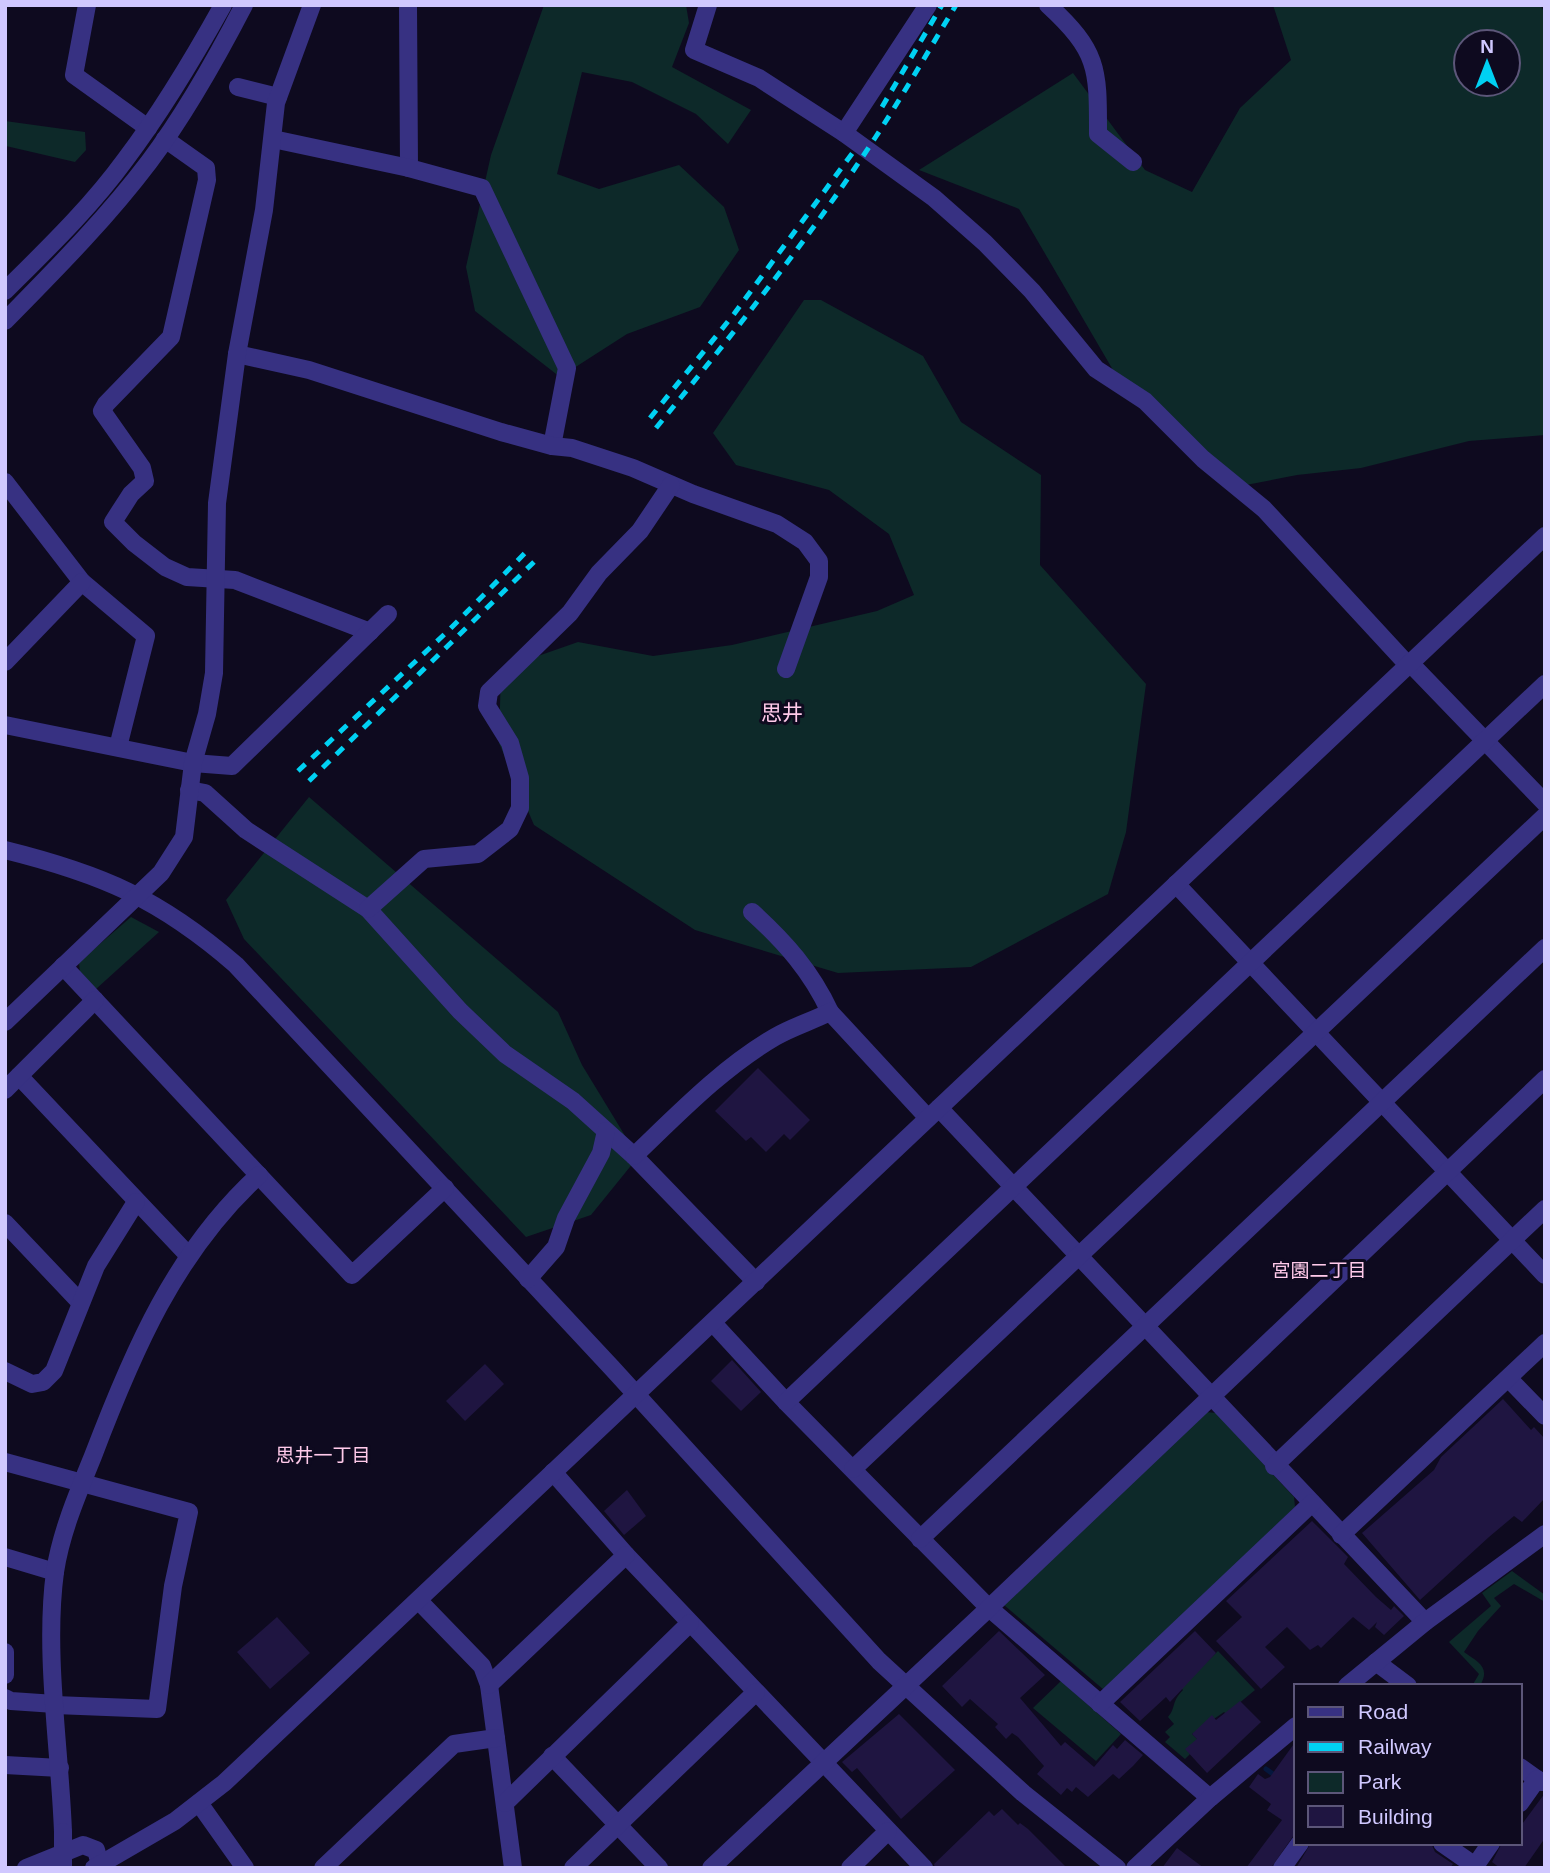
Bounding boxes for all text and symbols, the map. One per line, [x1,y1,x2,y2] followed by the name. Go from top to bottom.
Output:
[1452,28,1522,98] north arrow
[1480,36,1494,57] text: N
[761,701,803,724] district label: 思井
[1271,1260,1367,1281] district label: 宮園二丁目
[275,1445,371,1466] district label: 思井一丁目
[1294,1684,1522,1845] legend
[1358,1700,1408,1723] text: Road
[1358,1735,1432,1758] text: Railway
[1358,1770,1402,1793] text: Park
[1358,1805,1433,1828] text: Building

